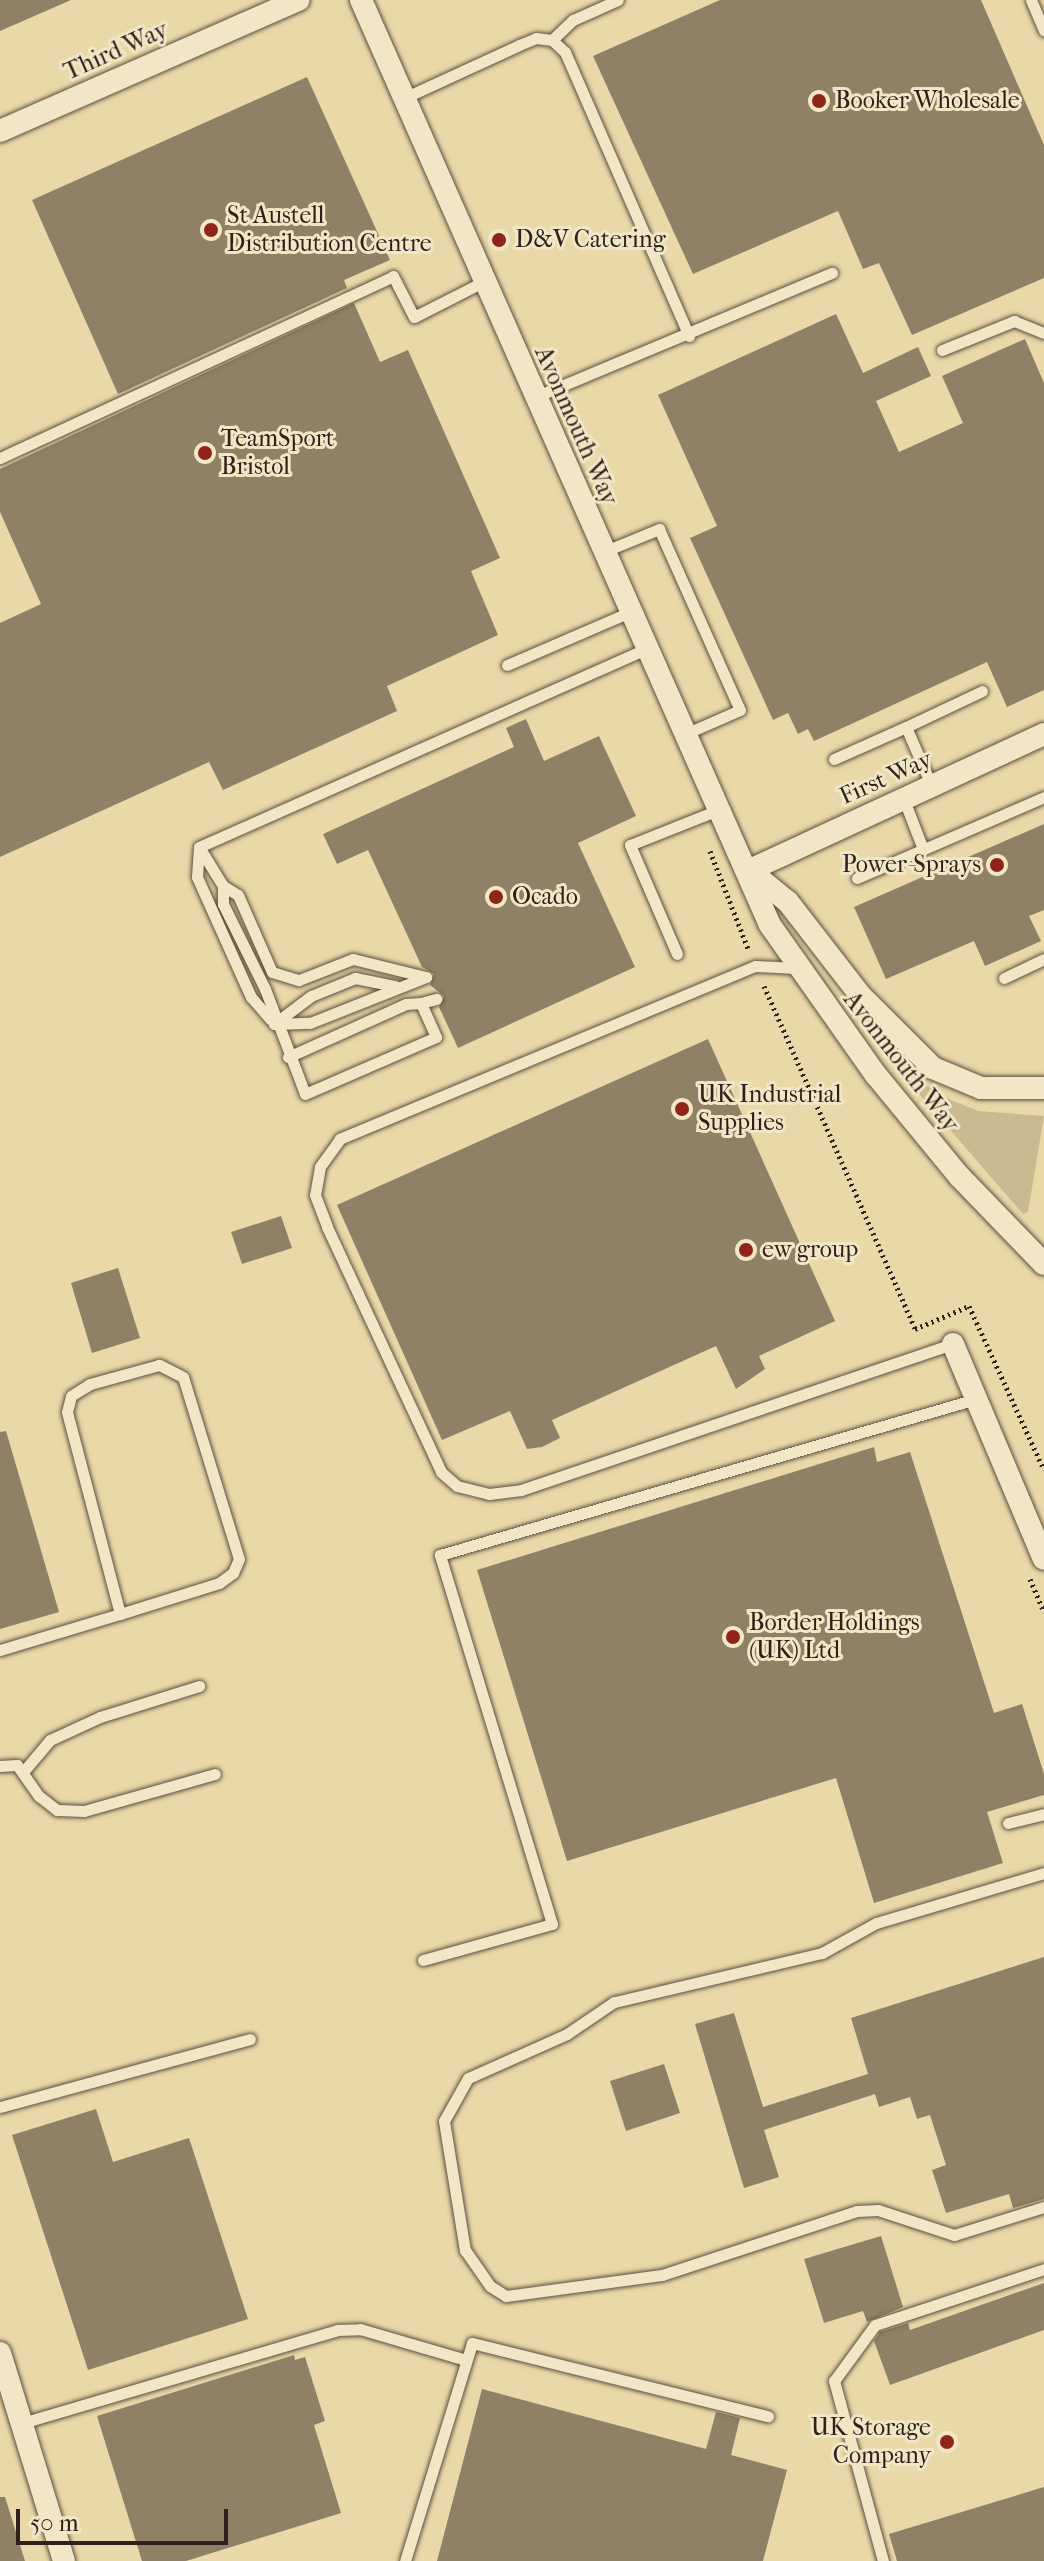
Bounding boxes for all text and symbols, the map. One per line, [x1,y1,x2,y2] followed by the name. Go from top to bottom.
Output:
[60,15,172,87] street label: Third Way
[835,87,1020,115] place label: Booker Wholesale
[810,92,828,110] marker: Booker Wholesale
[227,202,432,258] place label: St Austell Distribution Centre
[202,221,220,239] marker: St Austell Distribution Centre
[515,226,666,254] place label: D&V Catering
[490,231,508,249] marker: D&V Catering
[528,342,624,510] street label: Avonmouth Way
[221,425,334,481] place label: TeamSport Bristol
[196,444,214,462] marker: TeamSport Bristol
[835,745,937,811] street label: First Way
[842,851,981,879] place label: Power-Sprays
[988,856,1006,874] marker: Power-Sprays
[512,883,578,911] place label: Ocado
[487,888,505,906] marker: Ocado
[837,986,965,1138] street label: Avonmouth Way
[698,1081,841,1137] place label: UK Industrial Supplies
[673,1100,691,1118] marker: UK Industrial Supplies
[762,1236,858,1264] place label: ew group
[737,1241,755,1259] marker: ew group
[749,1609,920,1665] place label: Border Holdings (UK) Ltd
[724,1628,742,1646] marker: Border Holdings (UK) Ltd
[811,2414,931,2470] place label: UK Storage Company
[938,2433,956,2451] marker: UK Storage Company
[20,2493,232,2543] scale bar
[30,2509,79,2537] text: 50 m

